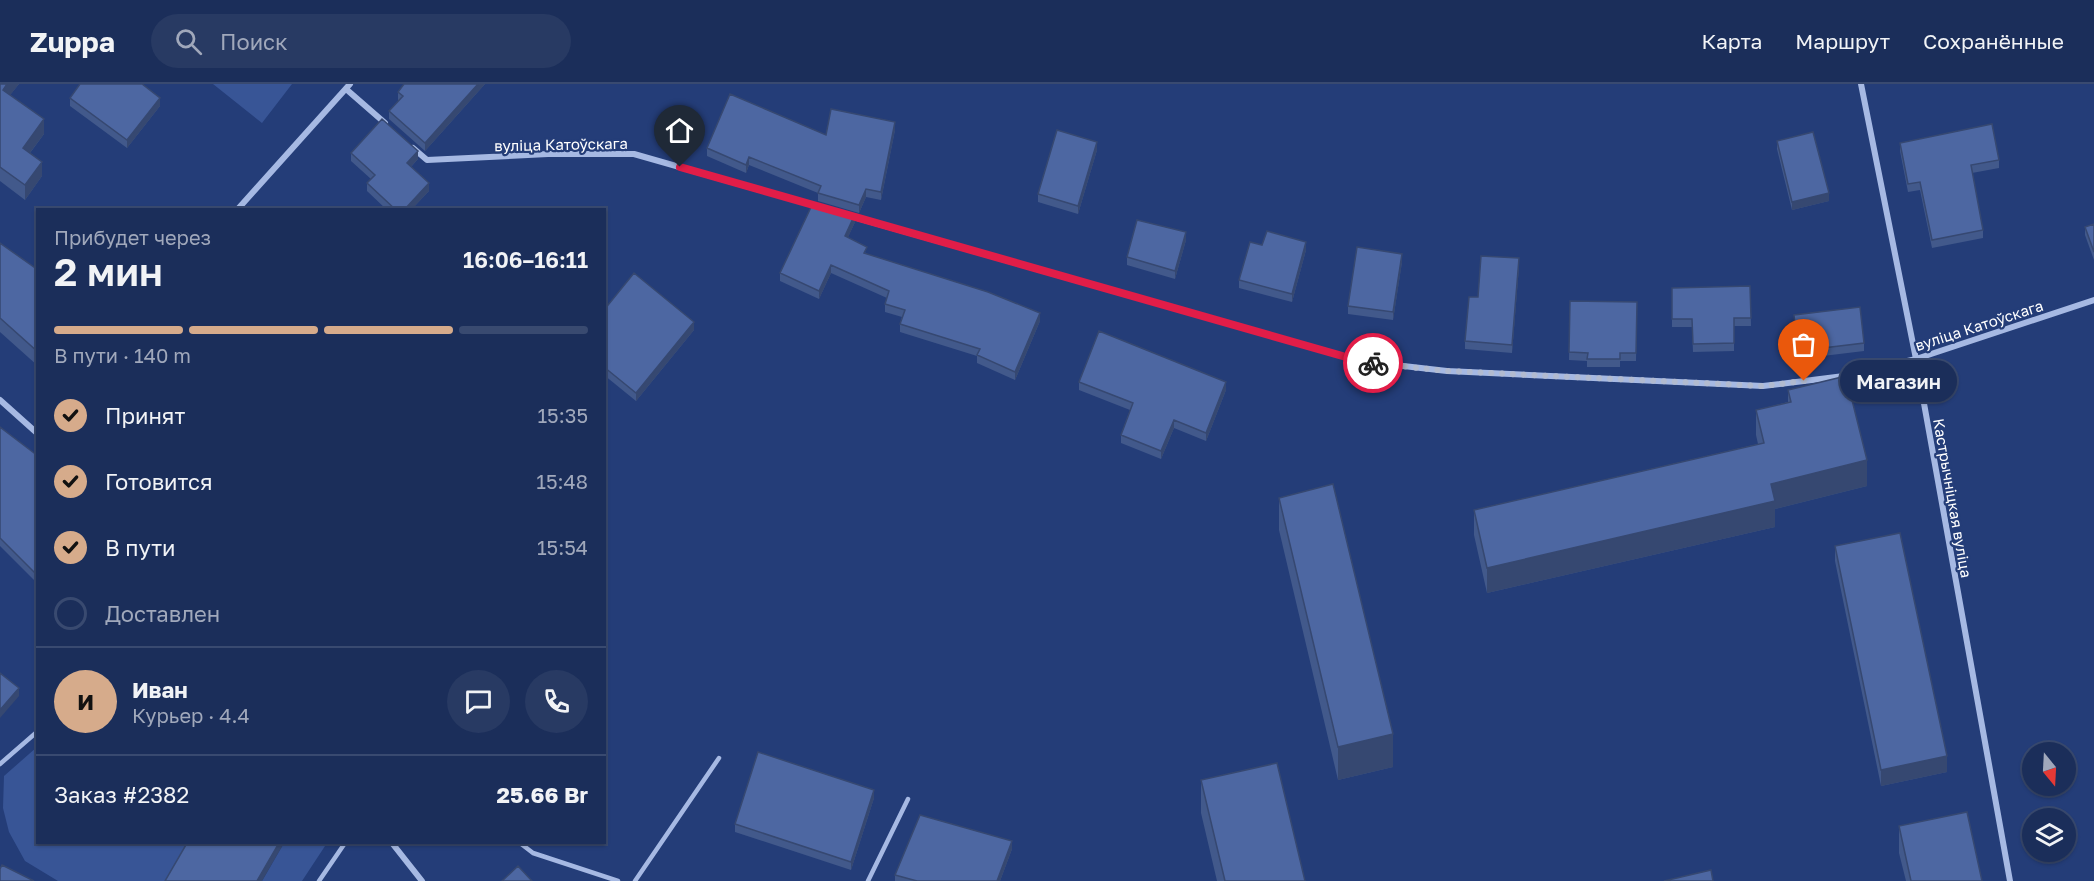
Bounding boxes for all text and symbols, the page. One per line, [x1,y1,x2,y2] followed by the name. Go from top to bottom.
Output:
[151,14,571,68] search box
[30,25,115,58] text: Zuppa
[172,25,205,58] icon: search
[220,28,288,55] text: Поиск
[1701,28,1762,54] text: Карта
[1795,28,1890,54] text: Маршрут
[1923,28,2064,54] text: Сохранённые
[654,105,705,167] pin
[663,114,696,147] icon: home
[494,134,628,154] street label: вуліца Катоўскага
[54,225,211,249] text: Прибудет через
[463,246,588,273] text: 16:06–16:11
[54,248,163,295] text: 2 мин
[1913,296,2045,354] street label: вуліца Катоўскага
[1778,319,1829,381] pin
[1787,328,1820,361] icon: bag
[1343,333,1403,393] courier
[54,343,191,367] text: В пути · 140 m
[1357,347,1390,380] icon: bike
[1840,360,1957,402] callout: Магазин
[1856,369,1941,393] text: Магазин
[54,399,87,432] icon: check
[105,402,185,429] text: Принят
[537,403,588,427] text: 15:35
[1930,417,1976,579] street label: Кастрычніцкая вуліца
[54,465,87,498] icon: check
[105,468,213,495] text: Готовится
[536,469,588,493] text: 15:48
[54,531,87,564] icon: check
[105,534,175,561] text: В пути
[537,535,588,559] text: 15:54
[105,600,220,627] text: Доставлен
[447,670,510,733] button: chat
[525,670,588,733] button: phone
[132,676,188,703] text: Иван
[77,688,94,715] text: И
[132,703,250,727] text: Курьер · 4.4
[2022,742,2076,796] north arrow
[2022,742,2076,862] map controls
[54,781,189,808] text: Заказ #2382
[497,781,588,808] text: 25.66 Br
[2022,808,2076,862] button: layers

